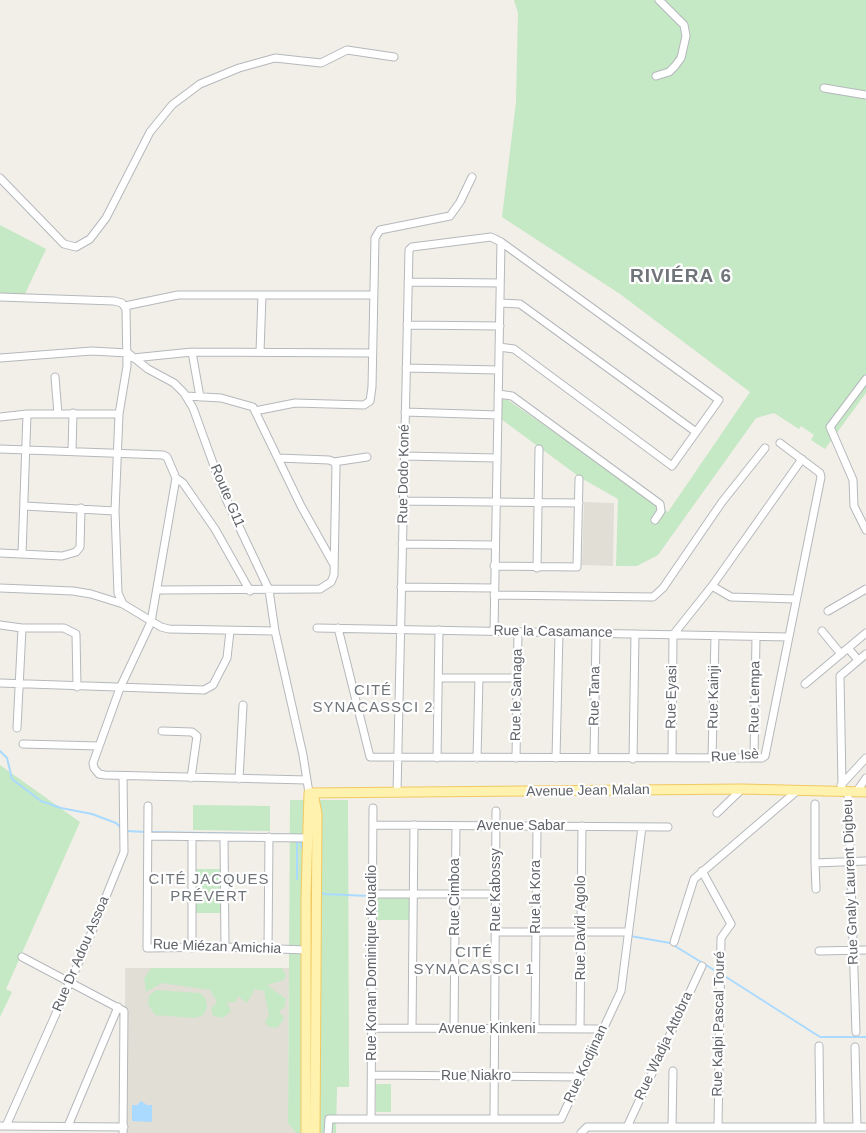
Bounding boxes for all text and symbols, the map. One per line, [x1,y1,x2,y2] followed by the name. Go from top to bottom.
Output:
[629,266,733,288] district label: RIVIÉRA 6
[395,424,413,524] street label: Rue Dodo Koné
[206,462,248,530] street label: Route G11
[493,623,613,641] street label: Rue la Casamance
[508,649,526,741] street label: Rue le Sanaga
[746,661,764,733] street label: Rue Lempa
[663,665,681,729] street label: Rue Eyasi
[705,665,723,729] street label: Rue Kainji
[586,666,604,726] street label: Rue Tana
[311,682,435,717] district label: CITÉ SYNACASSCI 2
[710,746,760,766] street label: Rue Isè
[526,782,650,800] street label: Avenue Jean Malan
[840,799,862,965] street label: Rue Gnaly Laurent Digbeu
[477,818,565,834] street label: Avenue Sabar
[488,848,504,932] street label: Rue Kabossy
[447,858,463,936] street label: Rue Cimboa
[528,860,544,934] street label: Rue la Kora
[364,865,380,1061] street label: Rue Konan Dominique Kouadio
[147,871,271,906] district label: CITÉ JACQUES PRÉVERT
[573,875,589,981] street label: Rue David Agolo
[49,894,113,1014] street label: Rue Dr Adou Assoa
[153,936,281,958] street label: Rue Miézan Amichia
[412,944,536,979] district label: CITÉ SYNACASSCI 1
[709,951,729,1097] street label: Rue Kalpi Pascal Touré
[632,989,696,1103] street label: Rue Wadja Attobra
[438,1021,536,1037] street label: Avenue Kinkeni
[561,1022,611,1106] street label: Rue Kodjinan
[441,1068,511,1084] street label: Rue Niakro

